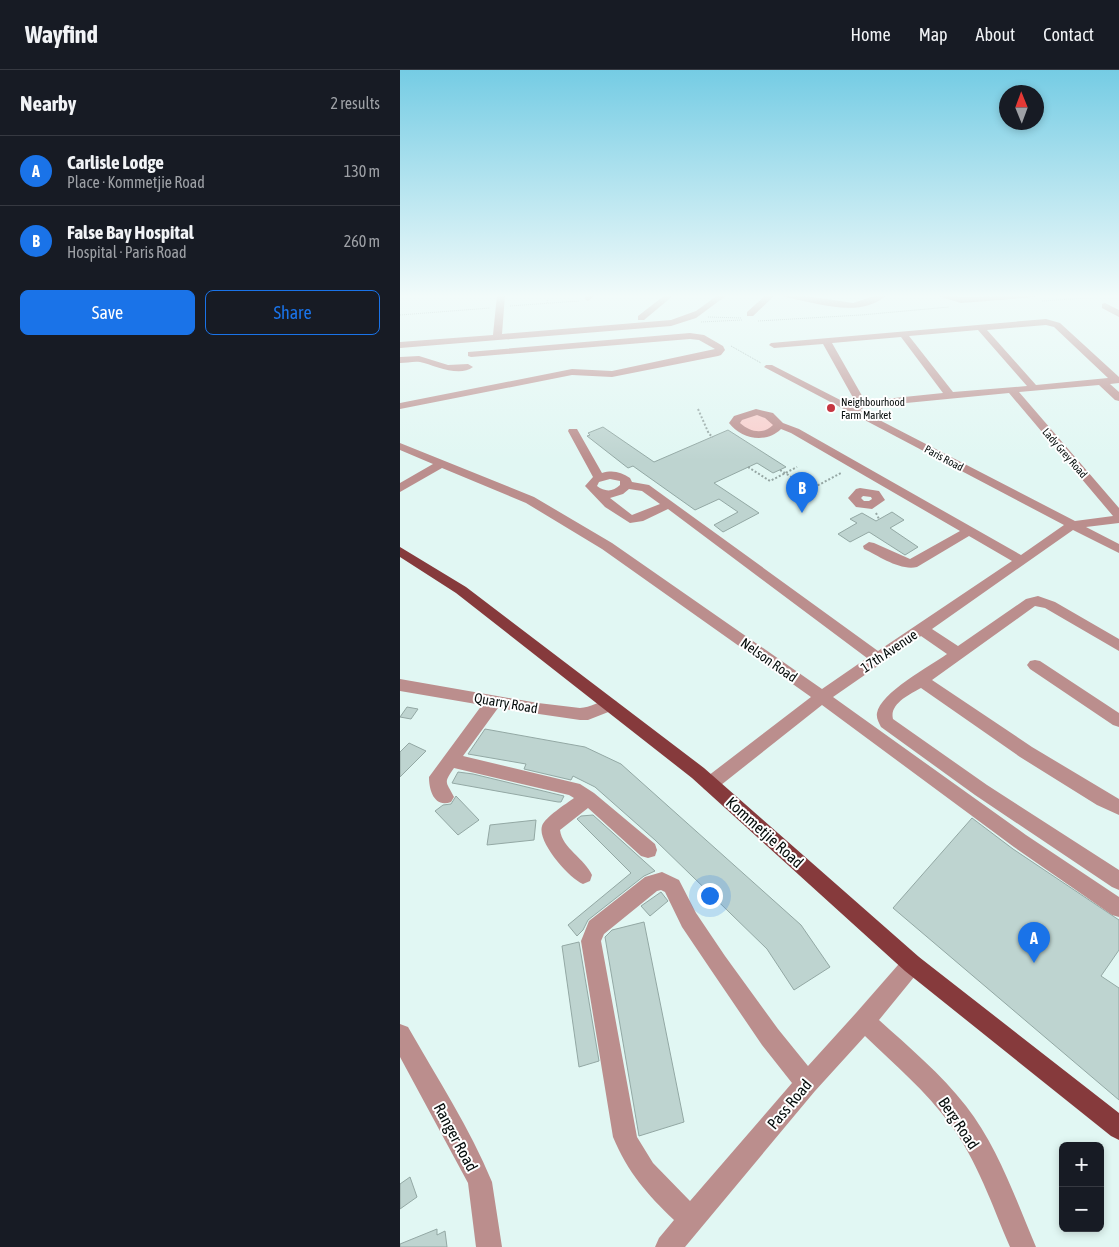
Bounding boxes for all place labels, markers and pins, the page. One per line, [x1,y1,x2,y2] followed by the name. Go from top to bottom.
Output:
[841,396,905,421] place label: Neighbourhood Farm Market
[825,402,837,414] marker: Neighbourhood Farm Market
[786,472,818,513] pin: B
[1018,922,1050,963] pin: A

